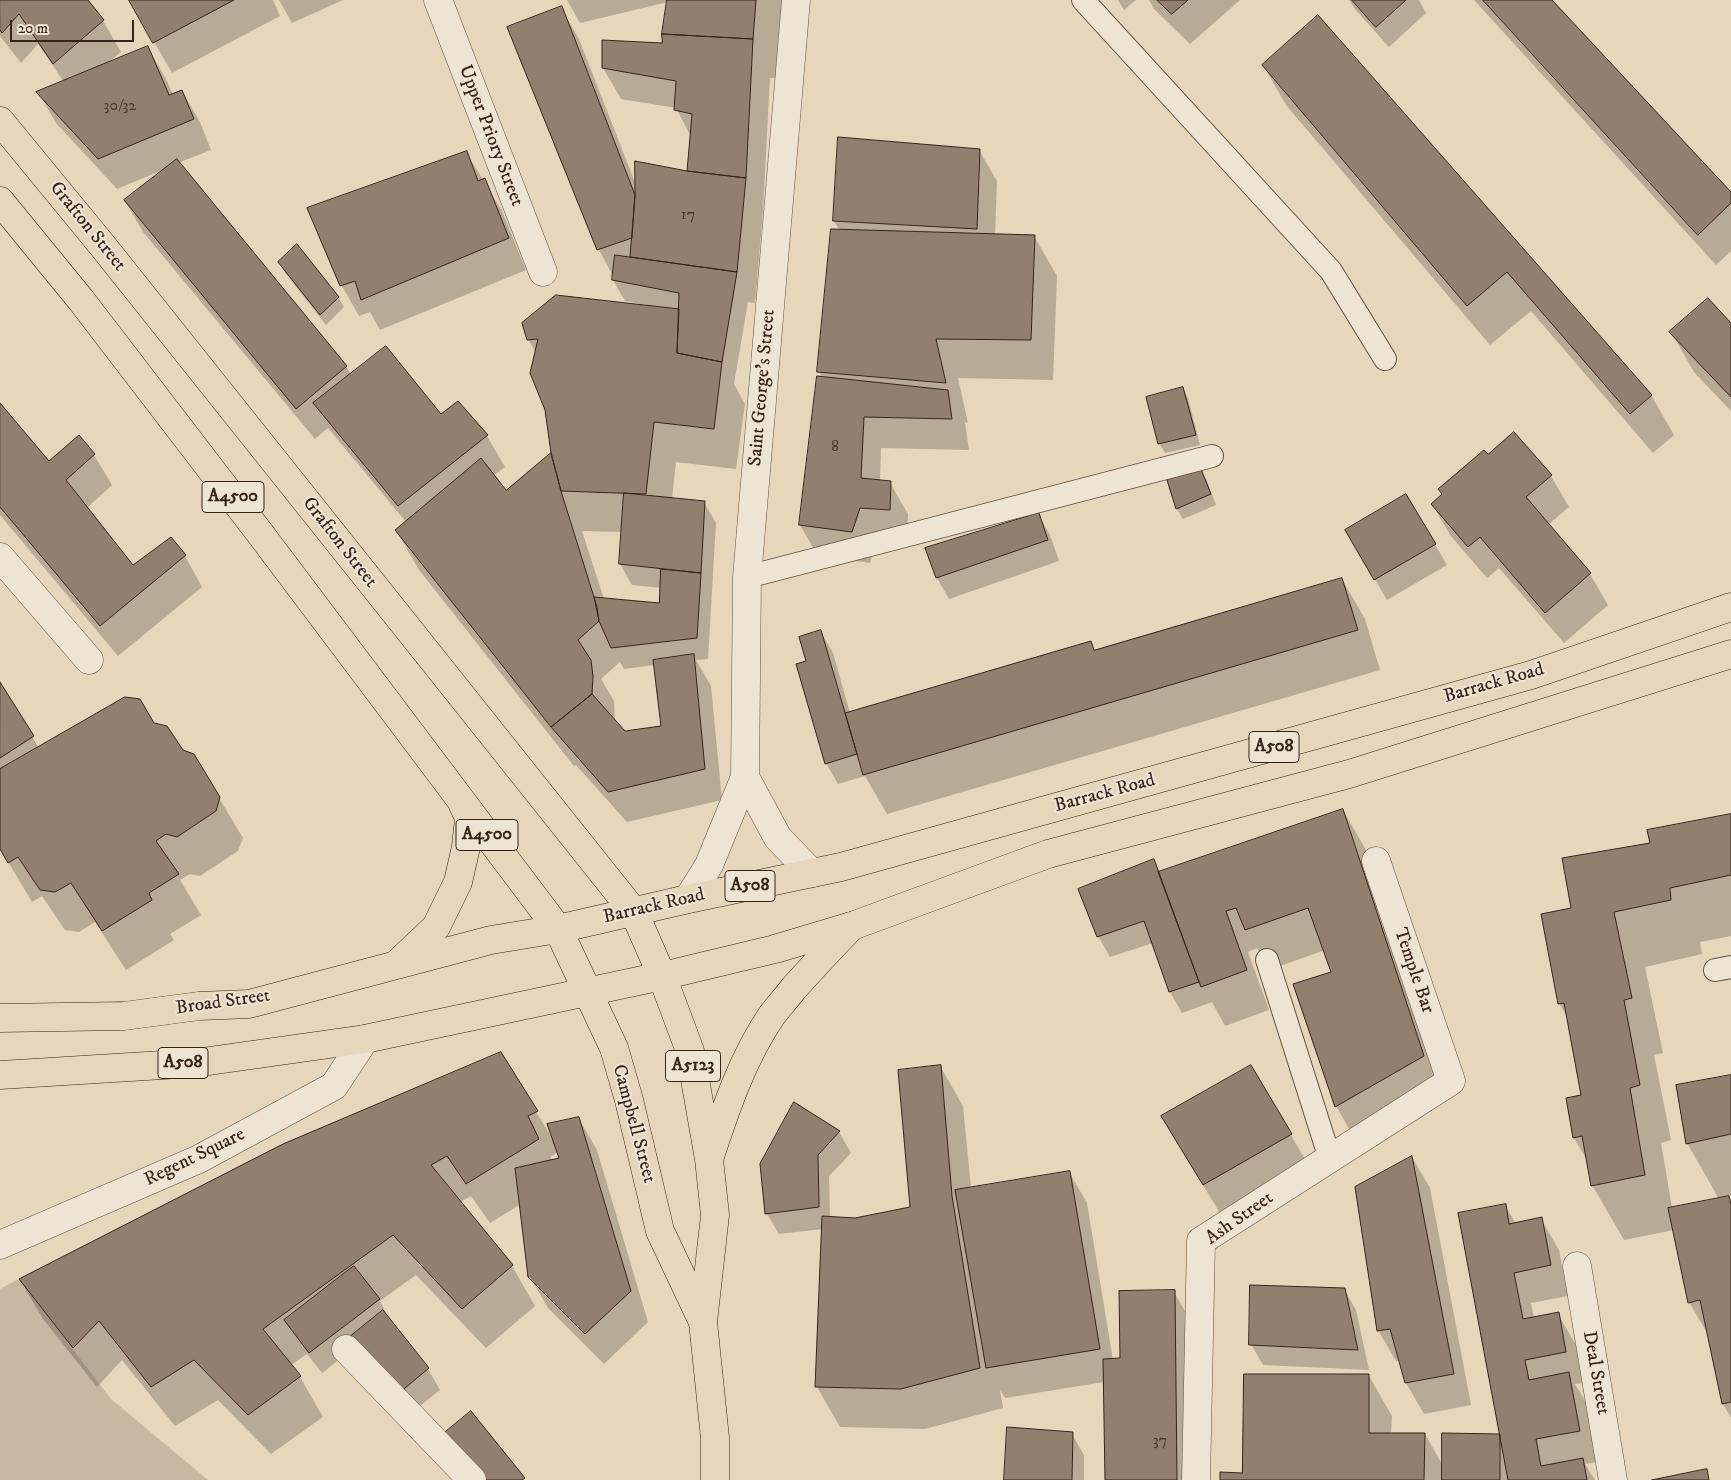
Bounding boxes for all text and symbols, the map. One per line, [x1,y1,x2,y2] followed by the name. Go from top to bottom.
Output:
[12,10,136,42] scale bar
[18,19,48,38] text: 20 m
[453,62,527,210] street label: Upper Priory Street
[104,97,136,117] house number: 30/32
[44,178,130,276] street label: Grafton Street
[681,206,695,226] house number: 17
[745,309,781,467] street label: Saint George's Street
[831,438,839,458] house number: 8
[202,482,264,512] road number: A4500
[297,493,381,593] street label: Grafton Street
[1441,659,1547,709] street label: Barrack Road
[1249,732,1299,762] road number: A508
[1052,770,1158,818] street label: Barrack Road
[456,820,518,850] road number: A4500
[725,870,775,901] road number: A508
[601,884,707,930] street label: Barrack Road
[1388,925,1438,1017] street label: Temple Bar
[174,985,272,1021] street label: Broad Street
[158,1048,208,1078] road number: A508
[666,1050,720,1082] road number: A5123
[606,1062,660,1186] street label: Campbell Street
[141,1124,249,1192] street label: Regent Square
[1202,1187,1278,1251] street label: Ash Street
[1576,1329,1614,1417] street label: Deal Street
[1153,1432,1167,1452] house number: 37

